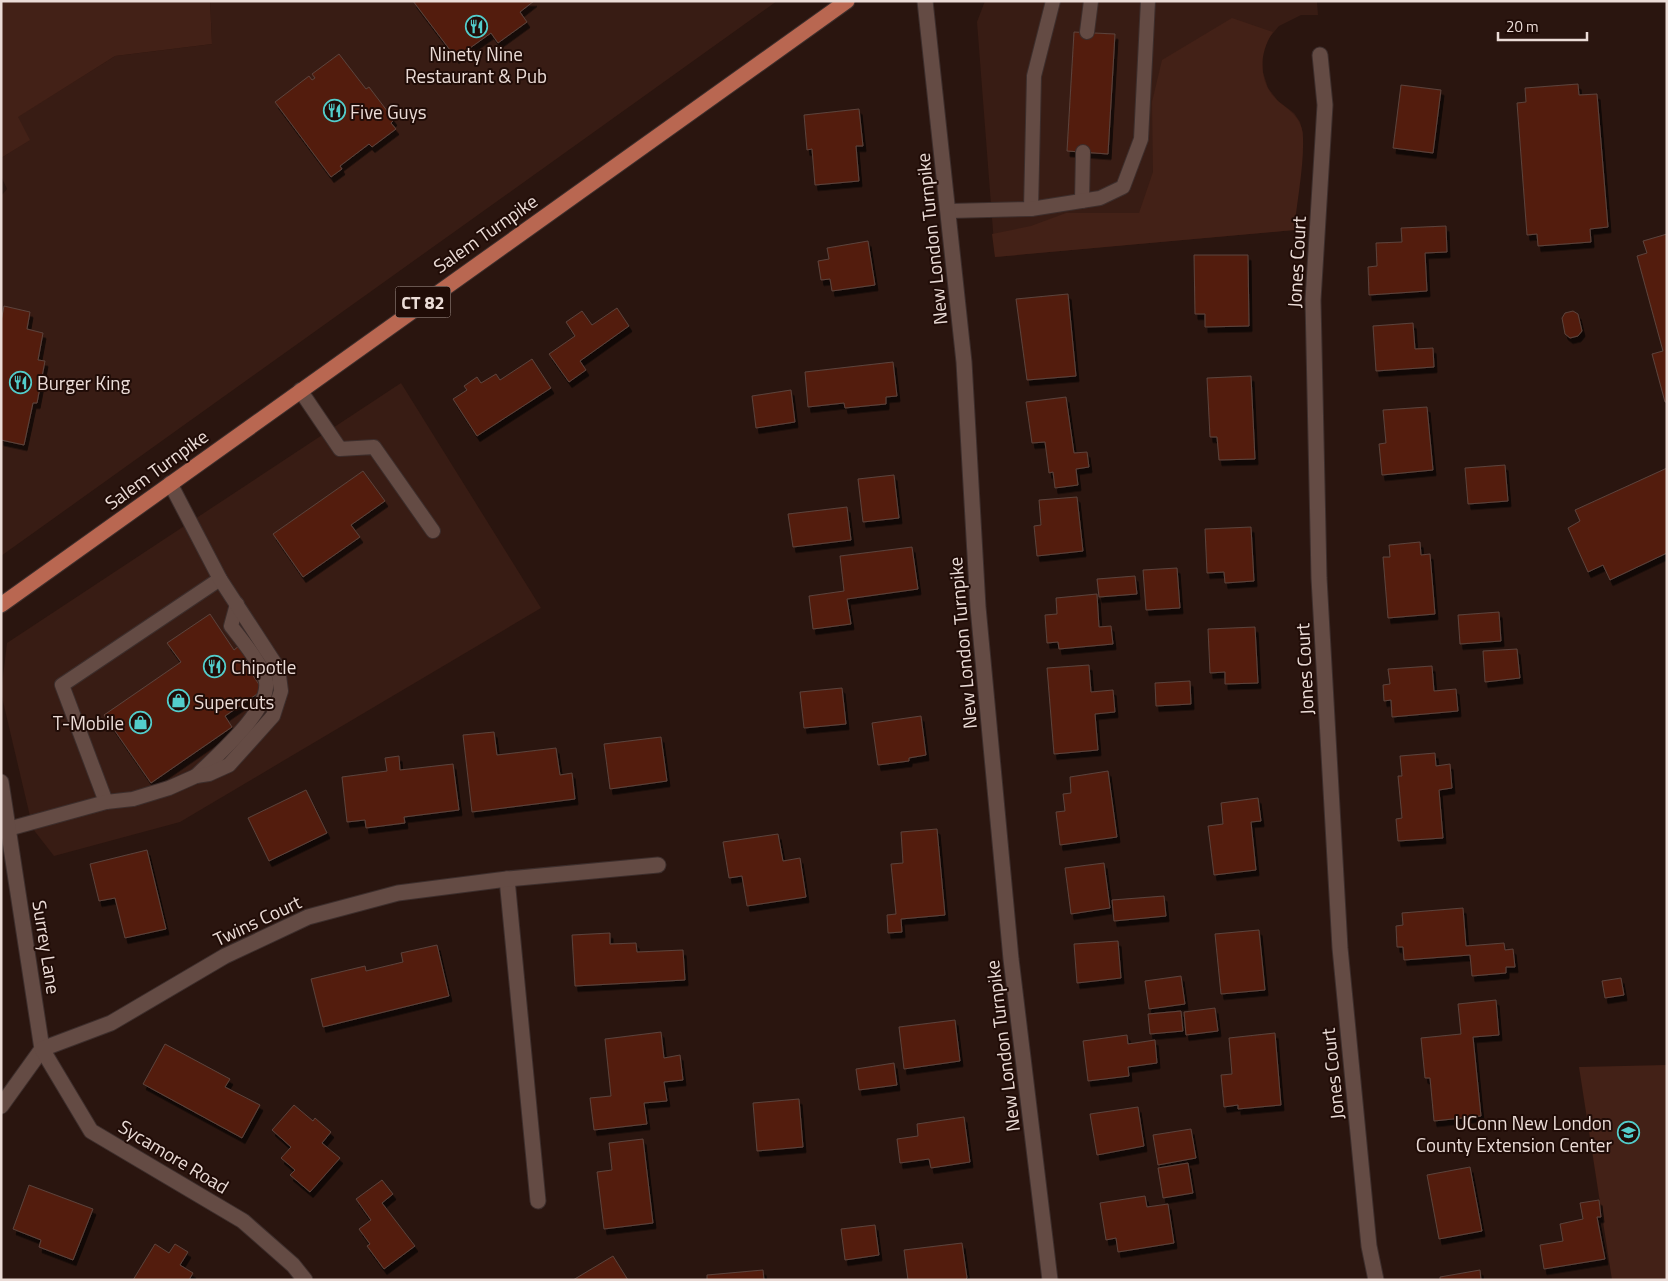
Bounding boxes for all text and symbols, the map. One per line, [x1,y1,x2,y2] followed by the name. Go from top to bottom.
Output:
[1498,10,1587,42] scale bar
[464,15,488,39] restaurant icon: Ninety Nine Restaurant & Pub
[1506,15,1539,38] text: 20 m
[405,39,547,90] place label: Ninety Nine Restaurant & Pub
[350,97,427,126] place label: Five Guys
[322,99,346,123] restaurant icon: Five Guys
[908,152,954,326] street label: New London Turnpike
[427,186,543,280] street label: Salem Turnpike
[1279,215,1313,309] street label: Jones Court
[396,286,450,318] road number: CT 82
[37,368,131,397] place label: Burger King
[9,370,33,394] restaurant icon: Burger King
[98,422,214,516] street label: Salem Turnpike
[940,556,984,730] street label: New London Turnpike
[1287,622,1321,716] street label: Jones Court
[231,652,296,681] place label: Chipotle
[203,654,227,678] restaurant icon: Chipotle
[194,687,274,716] place label: Supercuts
[166,689,190,713] shop icon: Supercuts
[53,708,124,737] place label: T-Mobile
[128,710,152,734] shop icon: T-Mobile
[208,887,306,953] street label: Twins Court
[25,898,69,996] street label: Surrey Lane
[977,959,1027,1133] street label: New London Turnpike
[1313,1027,1351,1121] street label: Jones Court
[1416,1108,1612,1159] place label: UConn New London County Extension Center
[113,1112,235,1200] street label: Sycamore Road
[1616,1121,1640,1145] school or university icon: UConn New London County Extension Center

